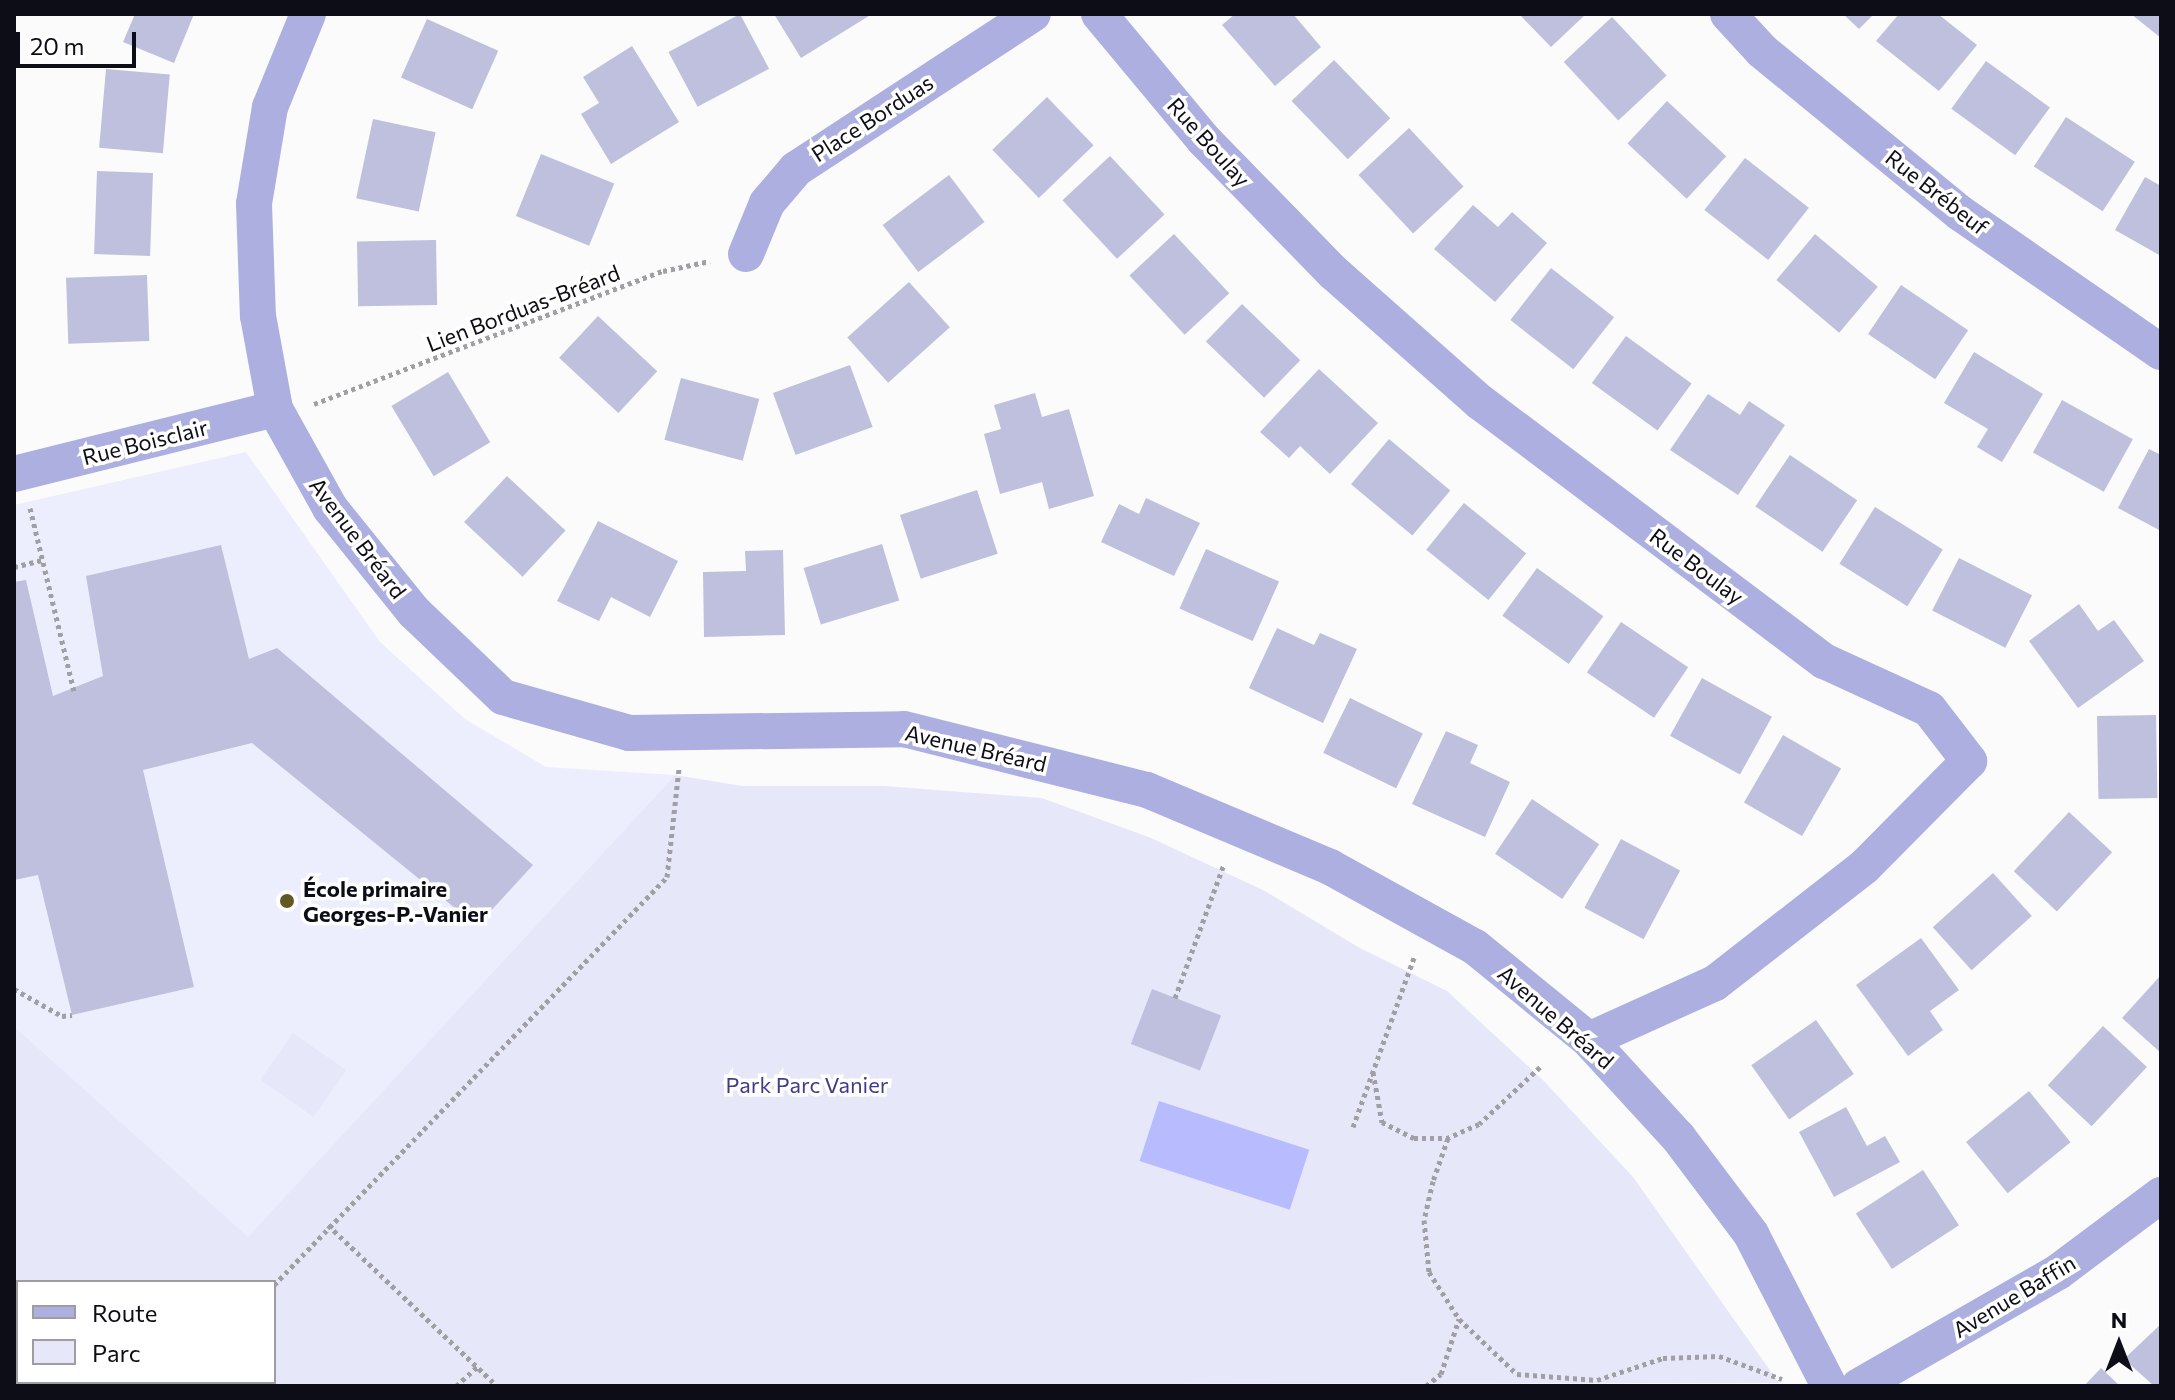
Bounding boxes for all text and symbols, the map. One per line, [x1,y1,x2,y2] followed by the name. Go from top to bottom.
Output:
[20,16,140,66] scale bar
[30,31,84,60] text: 20 m
[806,69,938,167] street label: Place Borduas
[1162,92,1256,192] street label: Rue Boulay
[1881,144,1993,240] street label: Rue Brébeuf
[423,259,623,357] street label: Lien Borduas-Bréard
[80,414,210,470] street label: Rue Boisclair
[304,472,412,604] street label: Avenue Bréard
[1645,522,1749,610] street label: Rue Boulay
[903,719,1049,777] street label: Avenue Bréard
[303,875,488,926] place label: École primaire Georges-P.-Vanier
[278,892,296,910] marker: École primaire Georges-P.-Vanier
[1493,960,1619,1074] street label: Avenue Bréard
[725,1072,889,1098] park label: Park Parc Vanier
[1948,1249,2080,1343] street label: Avenue Baffin
[16,1280,276,1384] legend
[92,1298,157,1327] text: Route
[2079,1304,2159,1384] north arrow
[2111,1306,2127,1333] text: N
[92,1338,141,1367] text: Parc

